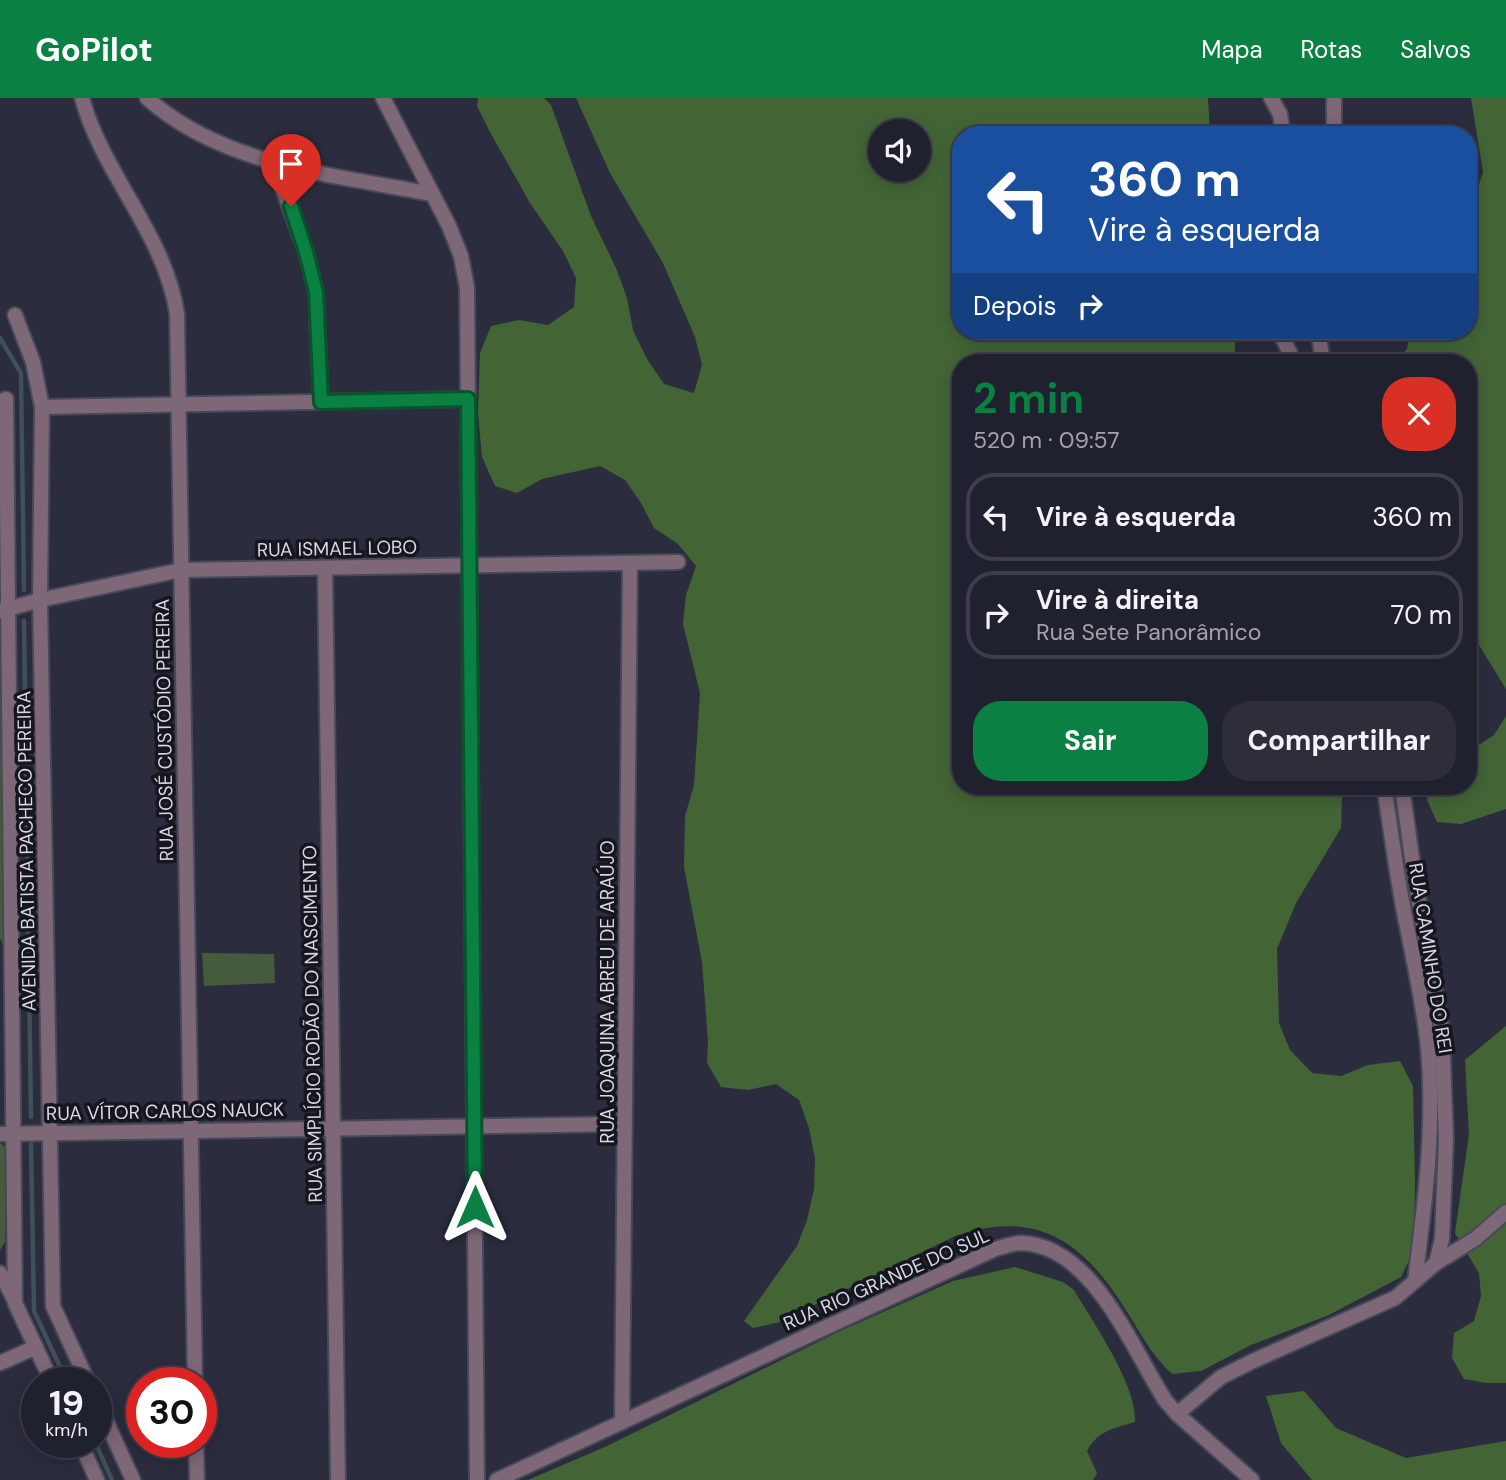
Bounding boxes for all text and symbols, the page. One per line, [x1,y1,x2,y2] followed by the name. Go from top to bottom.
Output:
[35,28,153,71] text: GoPilot
[1201,34,1263,65] text: Mapa
[1301,34,1362,65] text: Rotas
[1400,34,1471,65] text: Salvos
[868,119,931,182] map controls
[868,119,931,182] button: sound
[261,134,321,206] pin
[272,145,310,183] icon: arrive
[1088,147,1241,211] text: 360 m
[973,154,1064,245] icon: left
[1088,209,1320,251] text: Vire à esquerda
[1071,287,1109,325] icon: right
[973,289,1057,323] text: Depois
[973,371,1084,426] text: 2 min
[1382,377,1456,451] button: close
[973,425,1120,455] text: 520 m · 09:57
[977,498,1015,536] icon: left
[1036,500,1236,534] text: Vire à esquerda
[1372,500,1452,534] text: 360 m
[257,535,417,562] street label: RUA ISMAEL LOBO
[1036,583,1199,617] text: Vire à direita
[977,596,1015,634] icon: right
[150,598,179,862] street label: RUA JOSÉ CUSTÓDIO PEREIRA
[1391,598,1452,632] text: 70 m
[1036,617,1261,647] text: Rua Sete Panorâmico
[11,690,42,1011] street label: AVENIDA BATISTA PACHECO PEREIRA
[973,701,1208,781] button: Sair
[1222,701,1456,781] button: Compartilhar
[595,840,620,1144] street label: RUA JOAQUINA ABREU DE ARAÚJO
[297,845,328,1203] street label: RUA SIMPLÍCIO RODÃO DO NASCIMENTO
[1403,861,1458,1055] street label: RUA CAMINHO DO REI
[46,1097,284,1126] street label: RUA VÍTOR CARLOS NAUCK
[438,1170,512,1244] position arrow
[779,1223,993,1336] street label: RUA RIO GRANDE DO SUL
[126,1367,217,1458] speed limit sign: 30
[49,1380,84,1426] text: 19
[45,1418,88,1442] text: km/h

